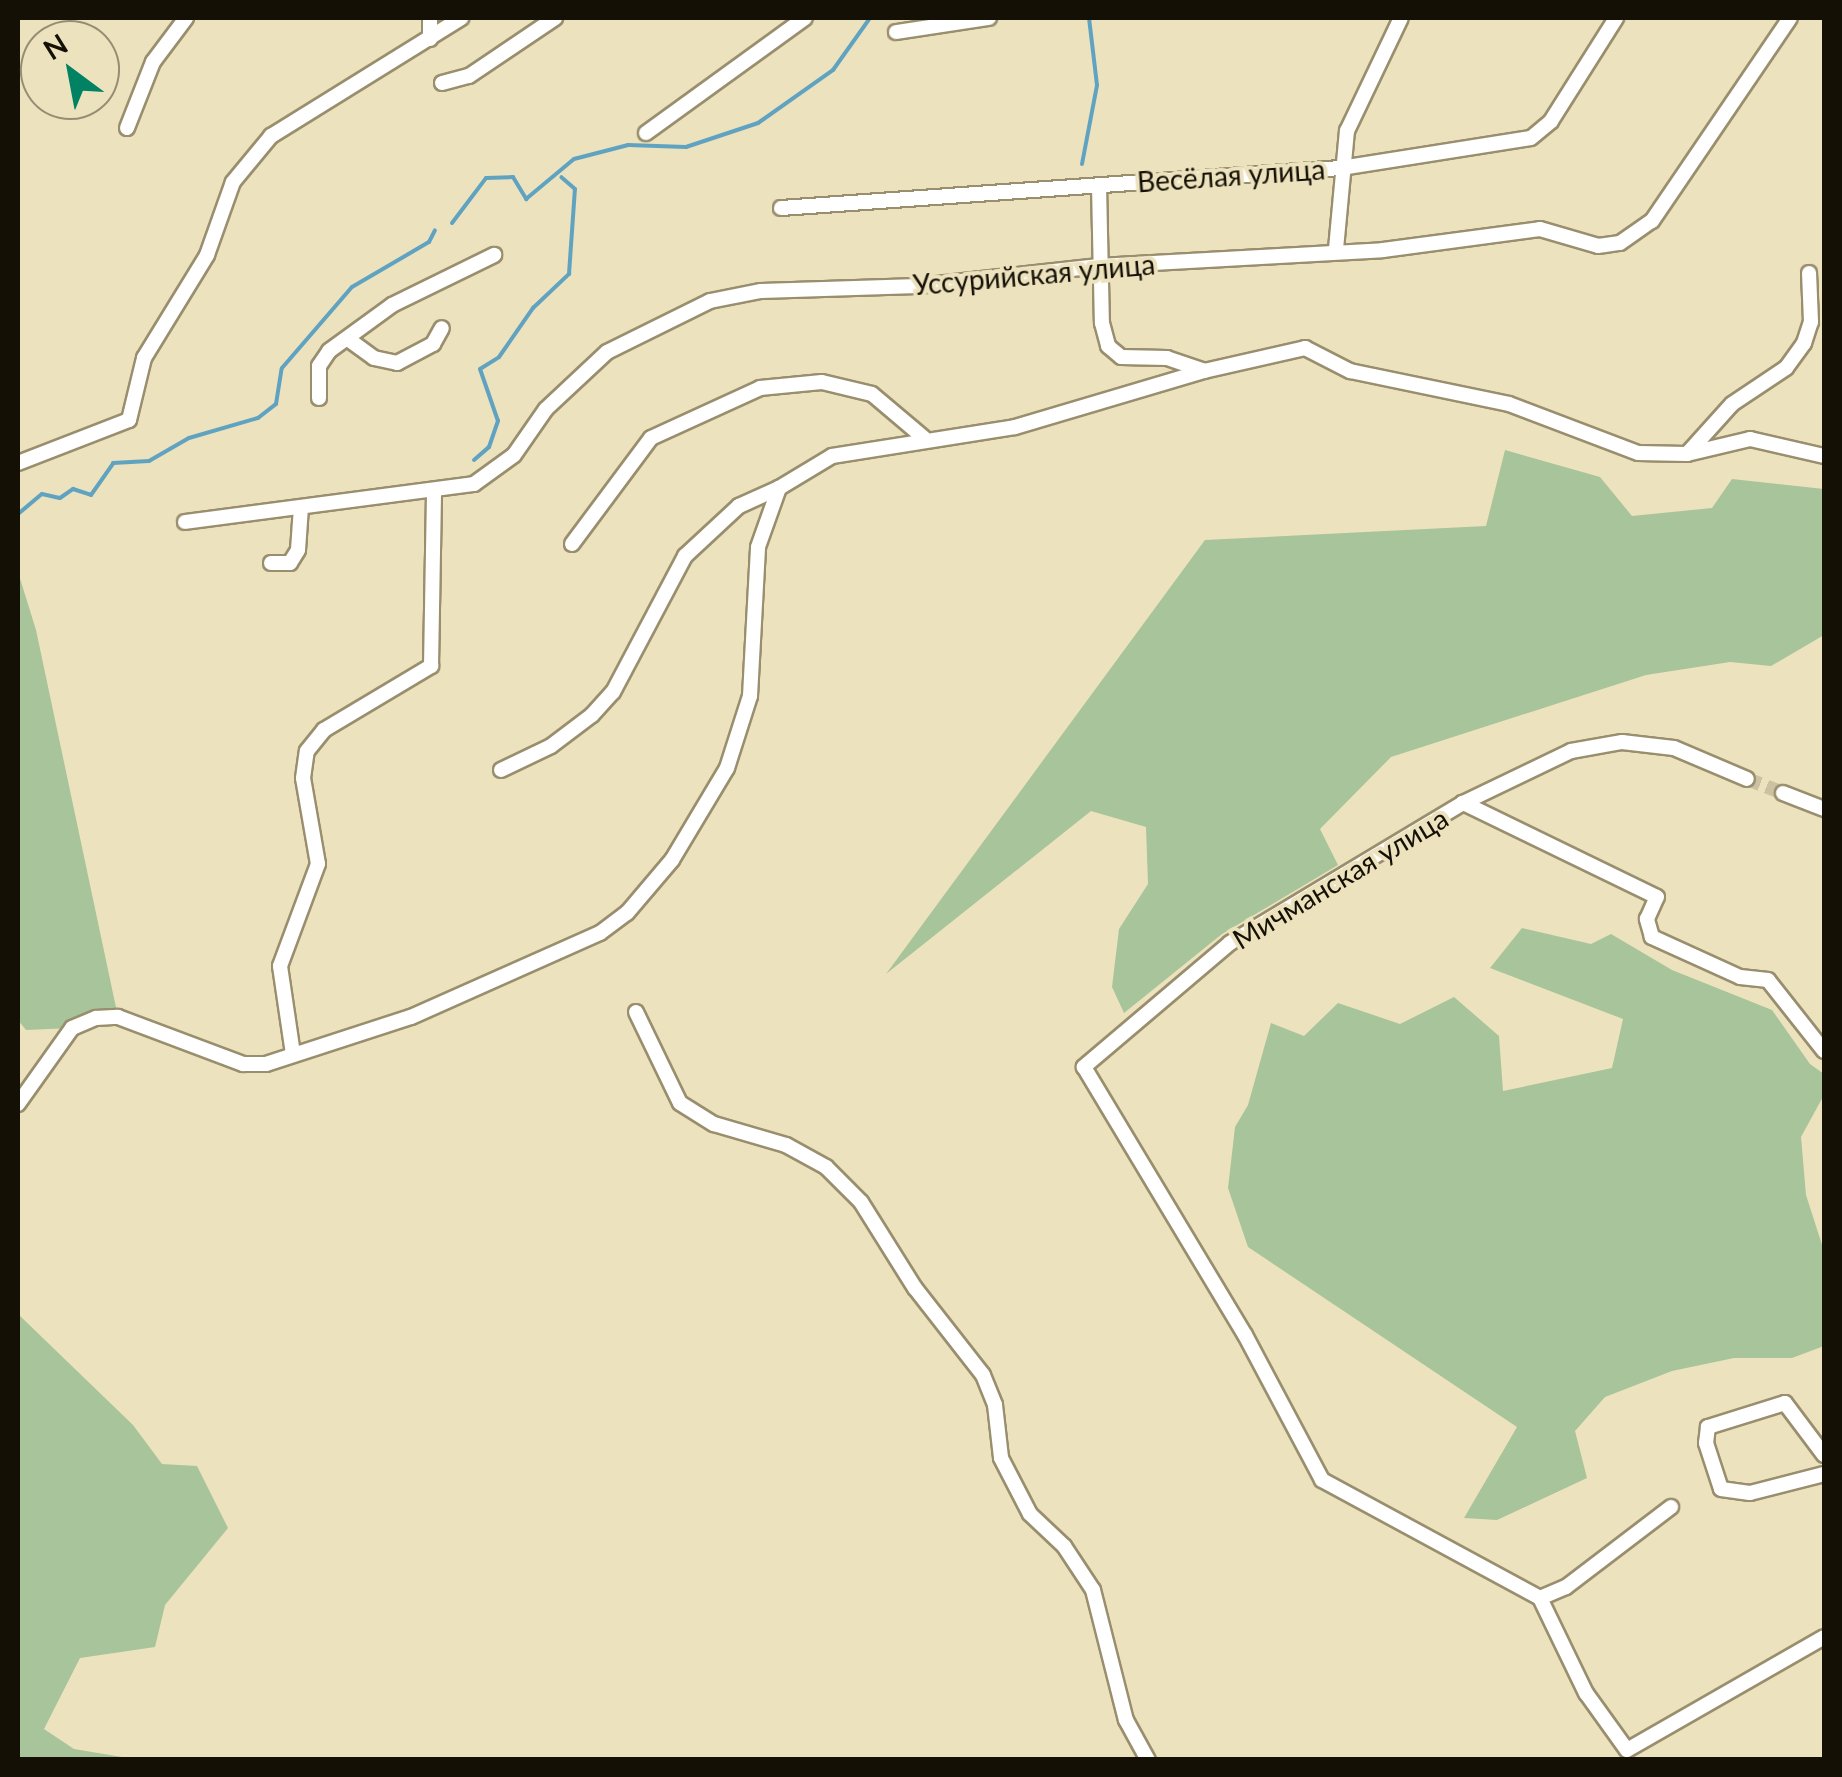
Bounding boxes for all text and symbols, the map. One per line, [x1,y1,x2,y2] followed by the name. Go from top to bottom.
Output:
[20,20,120,120] north arrow
[37,26,73,66] text: N
[1136,152,1326,198] street label: Весёлая улица
[911,247,1157,301] street label: Уссурийская улица
[1226,801,1454,955] street label: Мичманская улица

